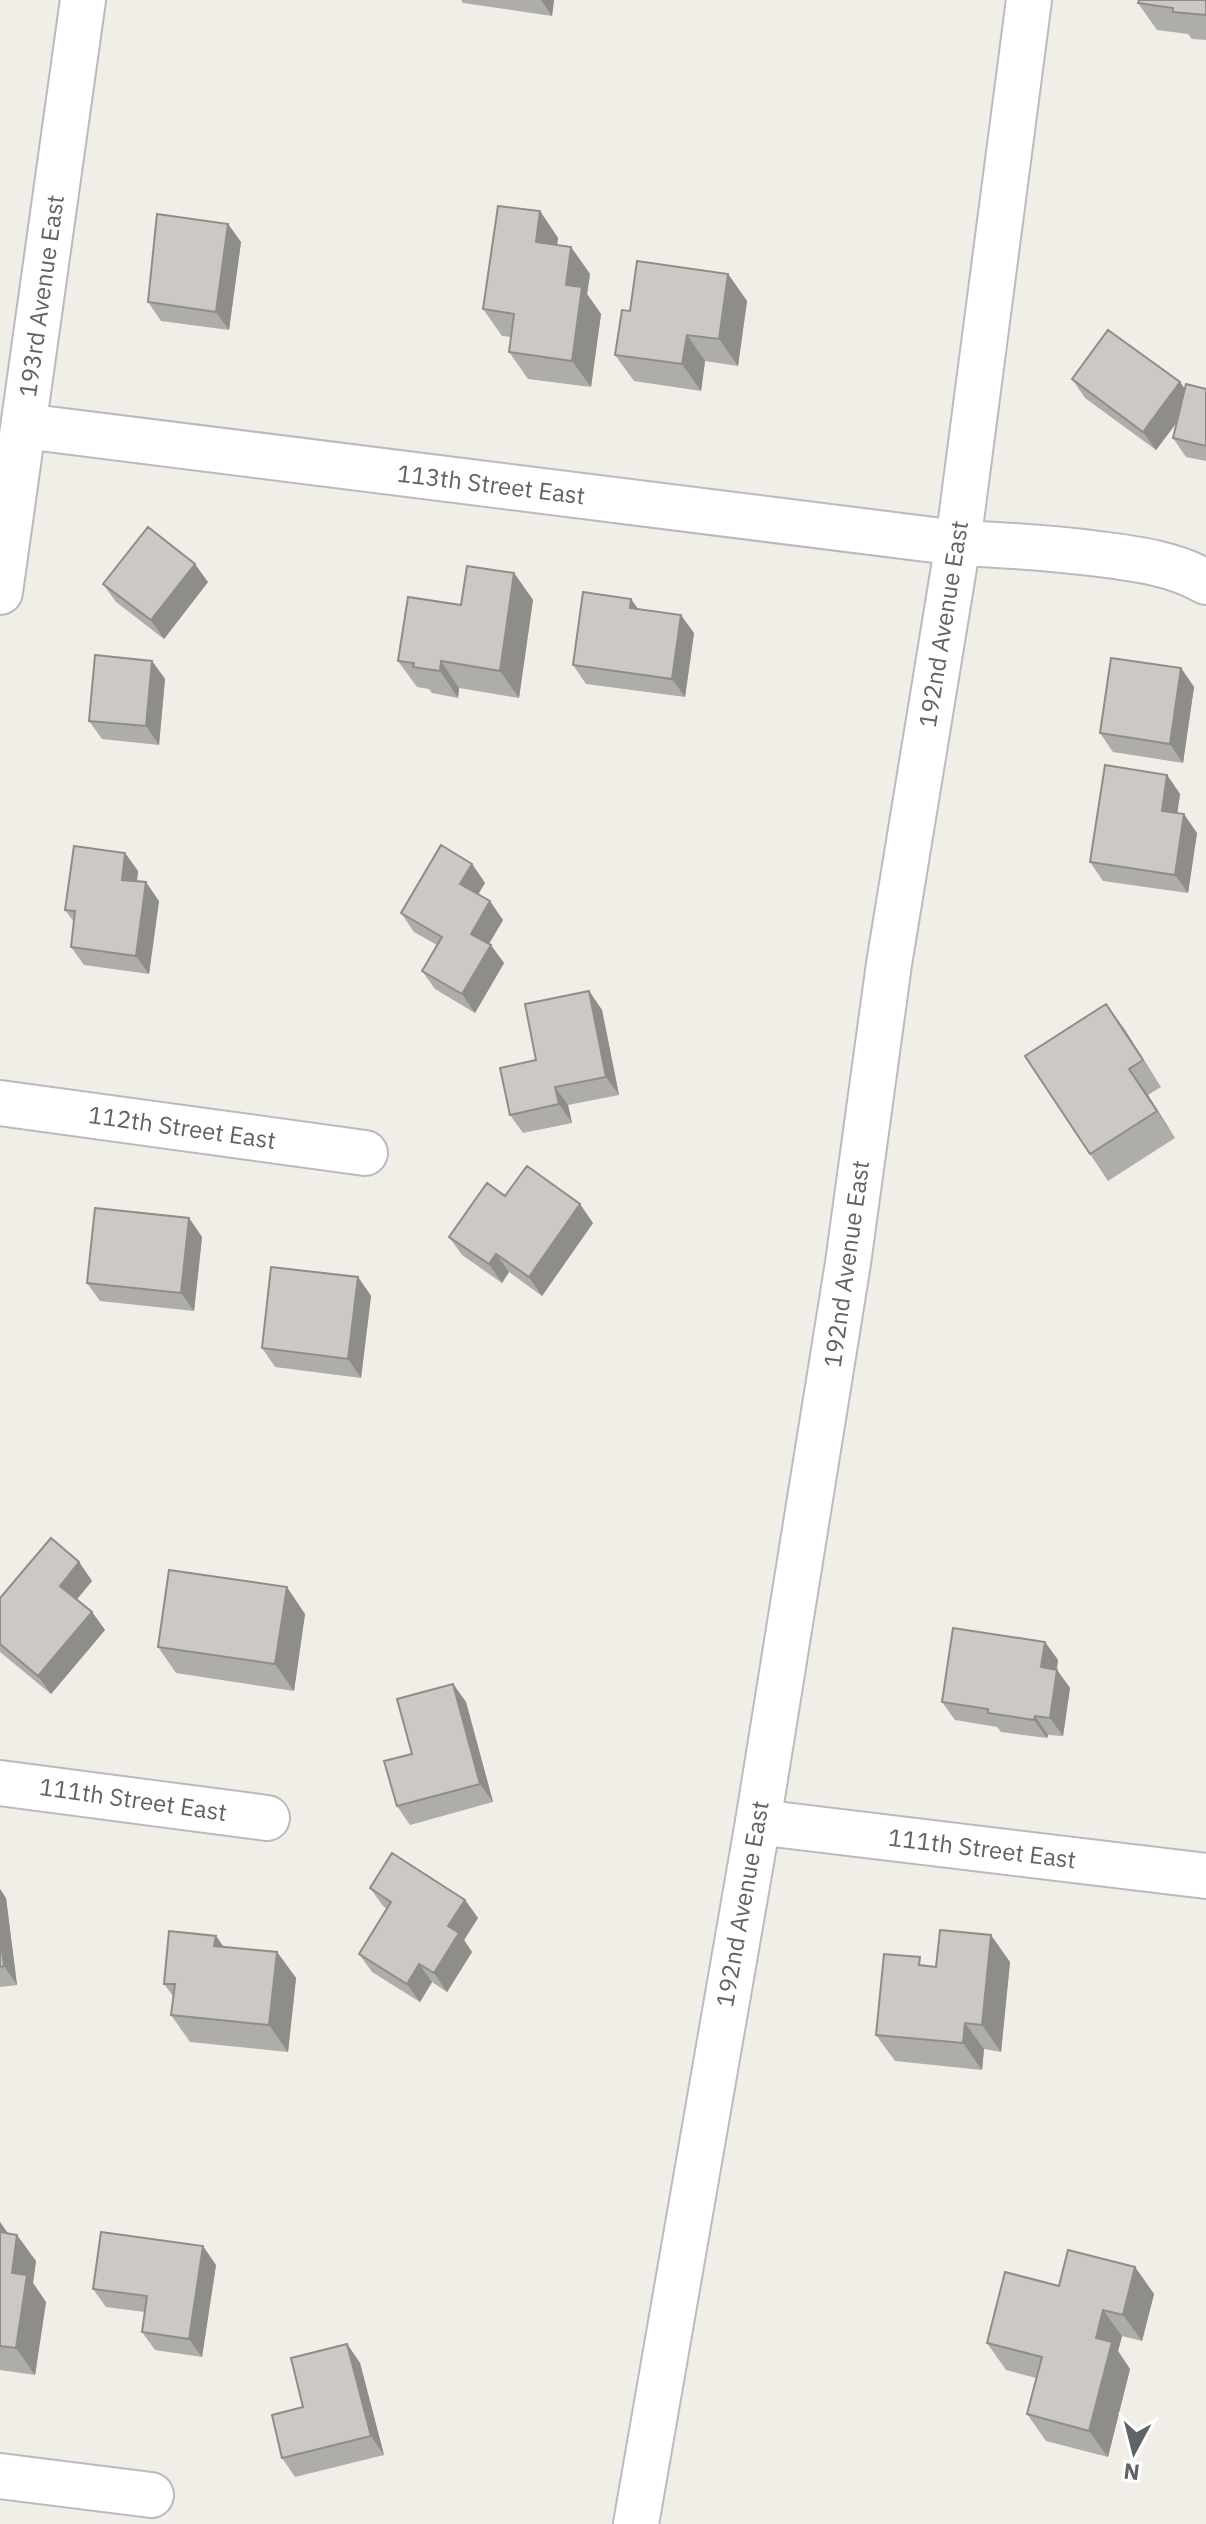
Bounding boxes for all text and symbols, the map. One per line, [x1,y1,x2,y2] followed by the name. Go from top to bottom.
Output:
[11,193,71,399] street label: 193rd Avenue East
[395,457,587,511] street label: 113th Street East
[911,518,975,730] street label: 192nd Avenue East
[86,1098,278,1156] street label: 112th Street East
[816,1158,876,1370] street label: 192nd Avenue East
[37,1770,229,1828] street label: 111th Street East
[708,1798,776,2010] street label: 192nd Avenue East
[886,1821,1078,1875] street label: 111th Street East
[1094,2412,1174,2492] north arrow
[1122,2457,1141,2488] text: N

